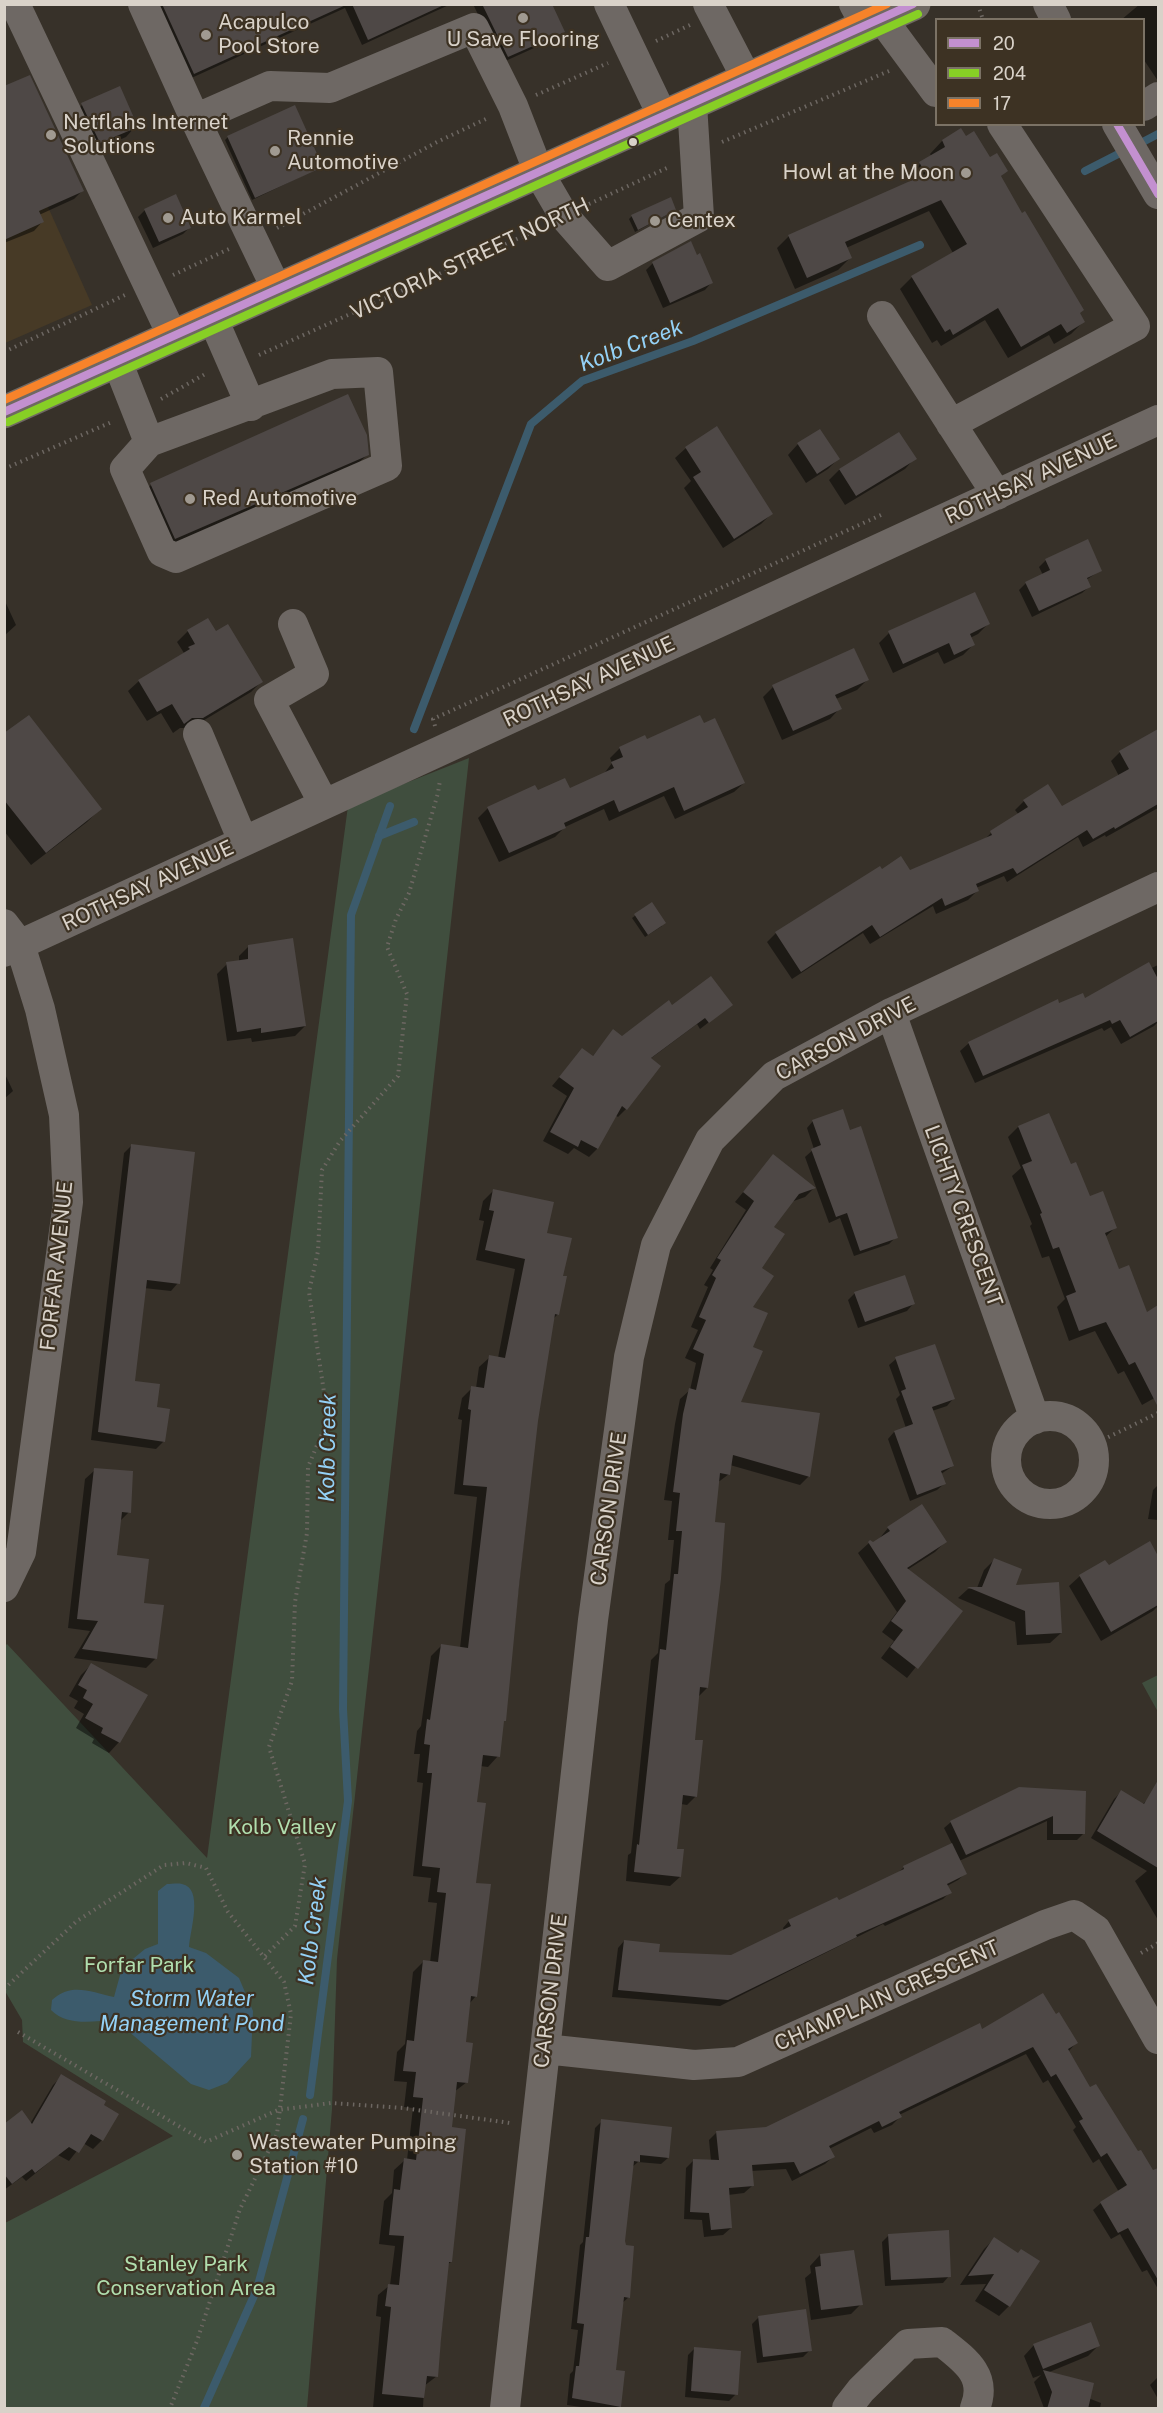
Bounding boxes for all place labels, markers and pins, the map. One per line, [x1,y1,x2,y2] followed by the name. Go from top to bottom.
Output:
[218,10,320,60] place label: Acapulco Pool Store
[516,11,530,25] marker: U Save Flooring
[446,27,600,53] place label: U Save Flooring
[199,28,213,42] marker: Acapulco Pool Store
[63,110,228,160] place label: Netflahs Internet Solutions
[287,126,399,176] place label: Rennie Automotive
[44,128,58,142] marker: Netflahs Internet Solutions
[627,136,639,148] unlabelled marker
[268,144,282,158] marker: Rennie Automotive
[782,160,954,186] place label: Howl at the Moon
[959,166,973,180] marker: Howl at the Moon
[180,205,302,231] place label: Auto Karmel
[667,208,736,234] place label: Centex
[161,211,175,225] marker: Auto Karmel
[648,214,662,228] marker: Centex
[202,486,357,512] place label: Red Automotive
[183,492,197,506] marker: Red Automotive
[249,2130,457,2180] place label: Wastewater Pumping Station #10
[230,2148,244,2162] marker: Wastewater Pumping Station #10

